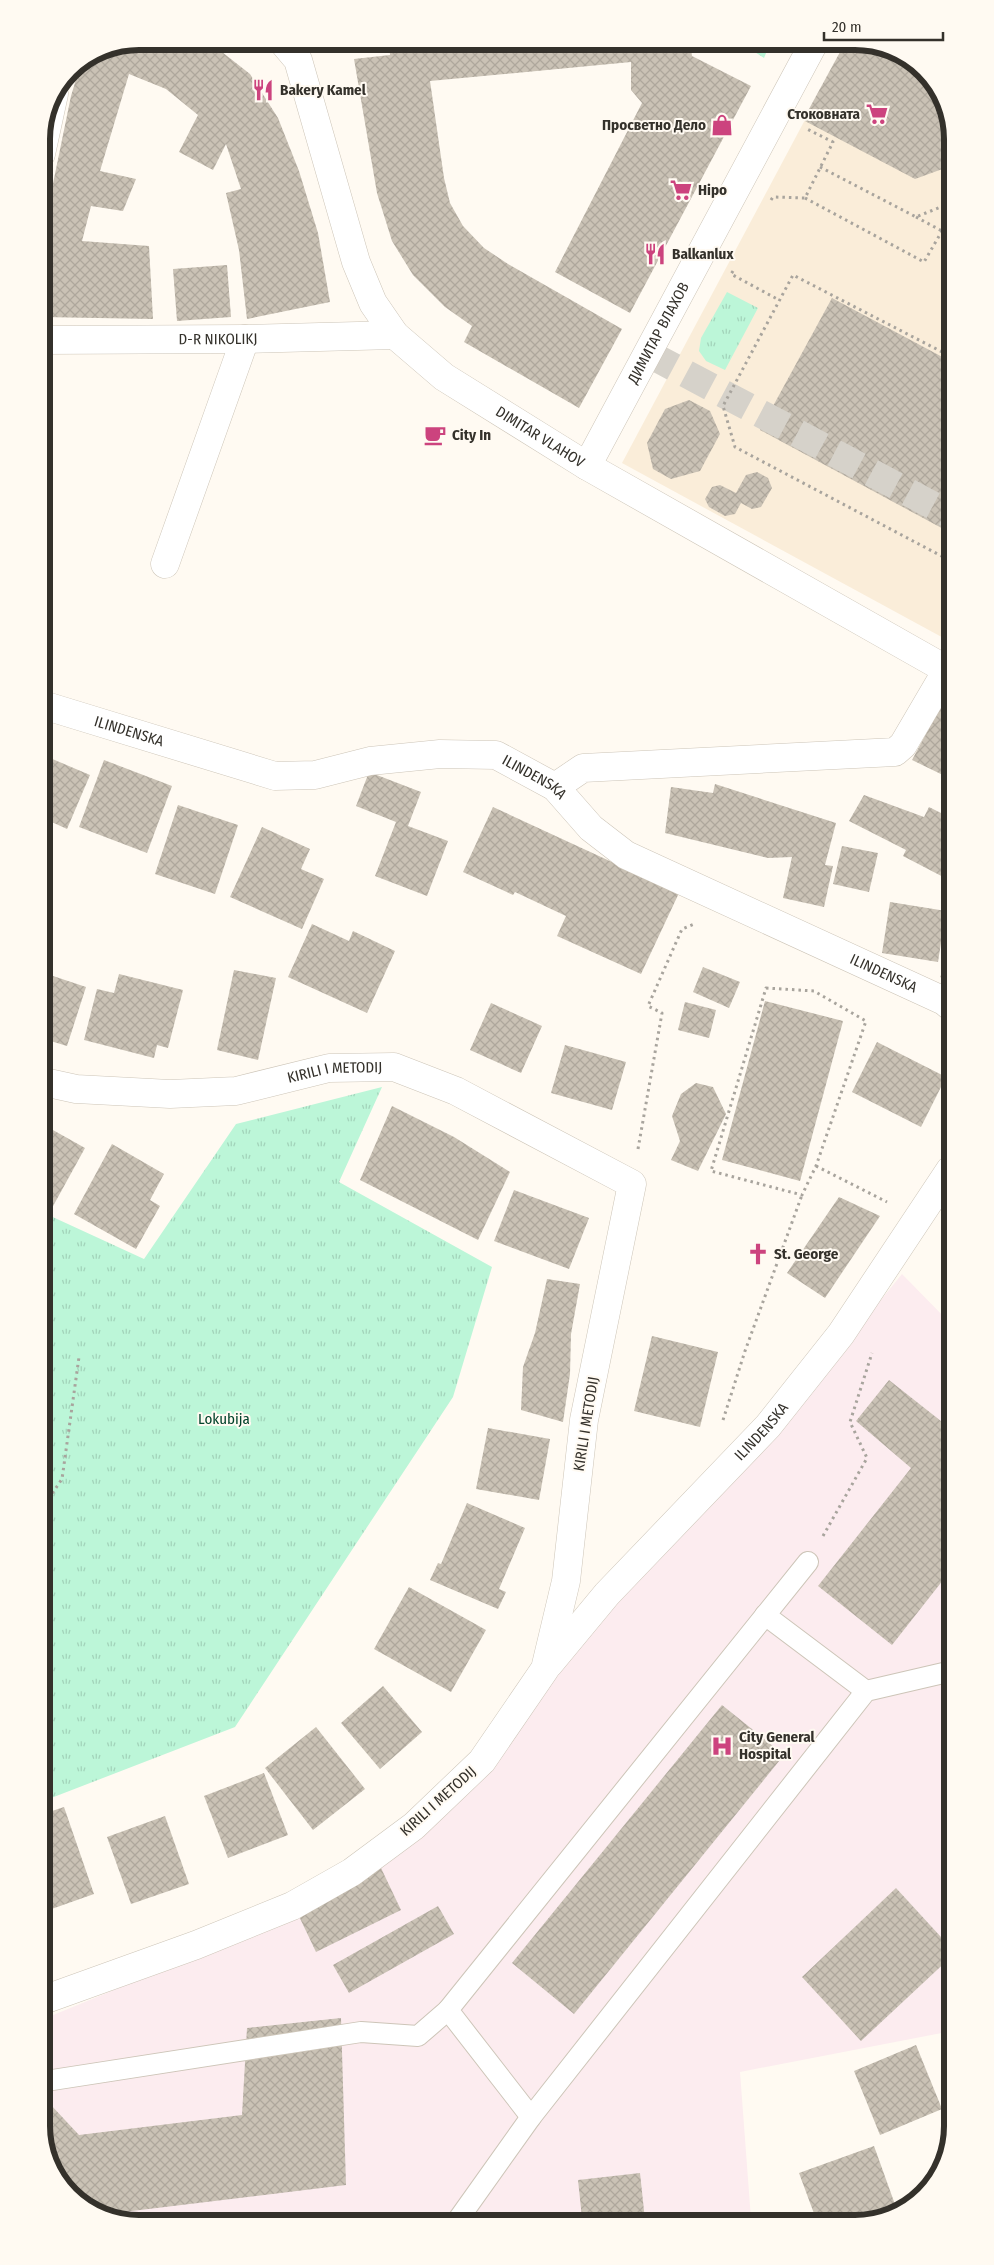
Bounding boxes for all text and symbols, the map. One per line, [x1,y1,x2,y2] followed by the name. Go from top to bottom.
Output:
[824,10,943,42] scale bar
[832,18,862,36] text: 20 m
[250,77,276,103] restaurant icon: Bakery Kamel
[280,81,367,99] place label: Bakery Kamel
[864,101,890,127] supermarket icon: Стоковната
[787,105,861,123] place label: Стоковната
[709,112,735,138] shop icon: Просветно Дело
[602,116,706,134] place label: Просветно Дело
[668,177,694,203] supermarket icon: Hipo
[698,181,727,199] place label: Hipo
[642,241,668,267] restaurant icon: Balkanlux
[672,245,734,263] place label: Balkanlux
[623,279,693,388] street label: ДИМИТАР ВЛАХОВ
[179,330,258,348] street label: D-R NIKOLIKJ
[492,402,588,471] street label: DIMITAR VLAHOV
[422,422,448,448] cafe icon: City In
[452,426,491,444] place label: City In
[92,712,166,750] street label: ILINDENSKA
[499,751,570,803] street label: ILINDENSKA
[847,950,920,996] street label: ILINDENSKA
[285,1058,382,1087] street label: KIRILI I METODIJ
[745,1241,771,1267] church icon: St. George
[774,1245,839,1263] place label: St. George
[570,1375,602,1473] street label: KIRILI I METODIJ
[731,1399,792,1464] street label: ILINDENSKA
[198,1410,250,1428] park label: Lokubija
[739,1728,816,1763] place label: City General Hospital
[709,1733,735,1759] hospital icon: City General Hospital
[396,1762,480,1840] street label: KIRILI I METODIJ

